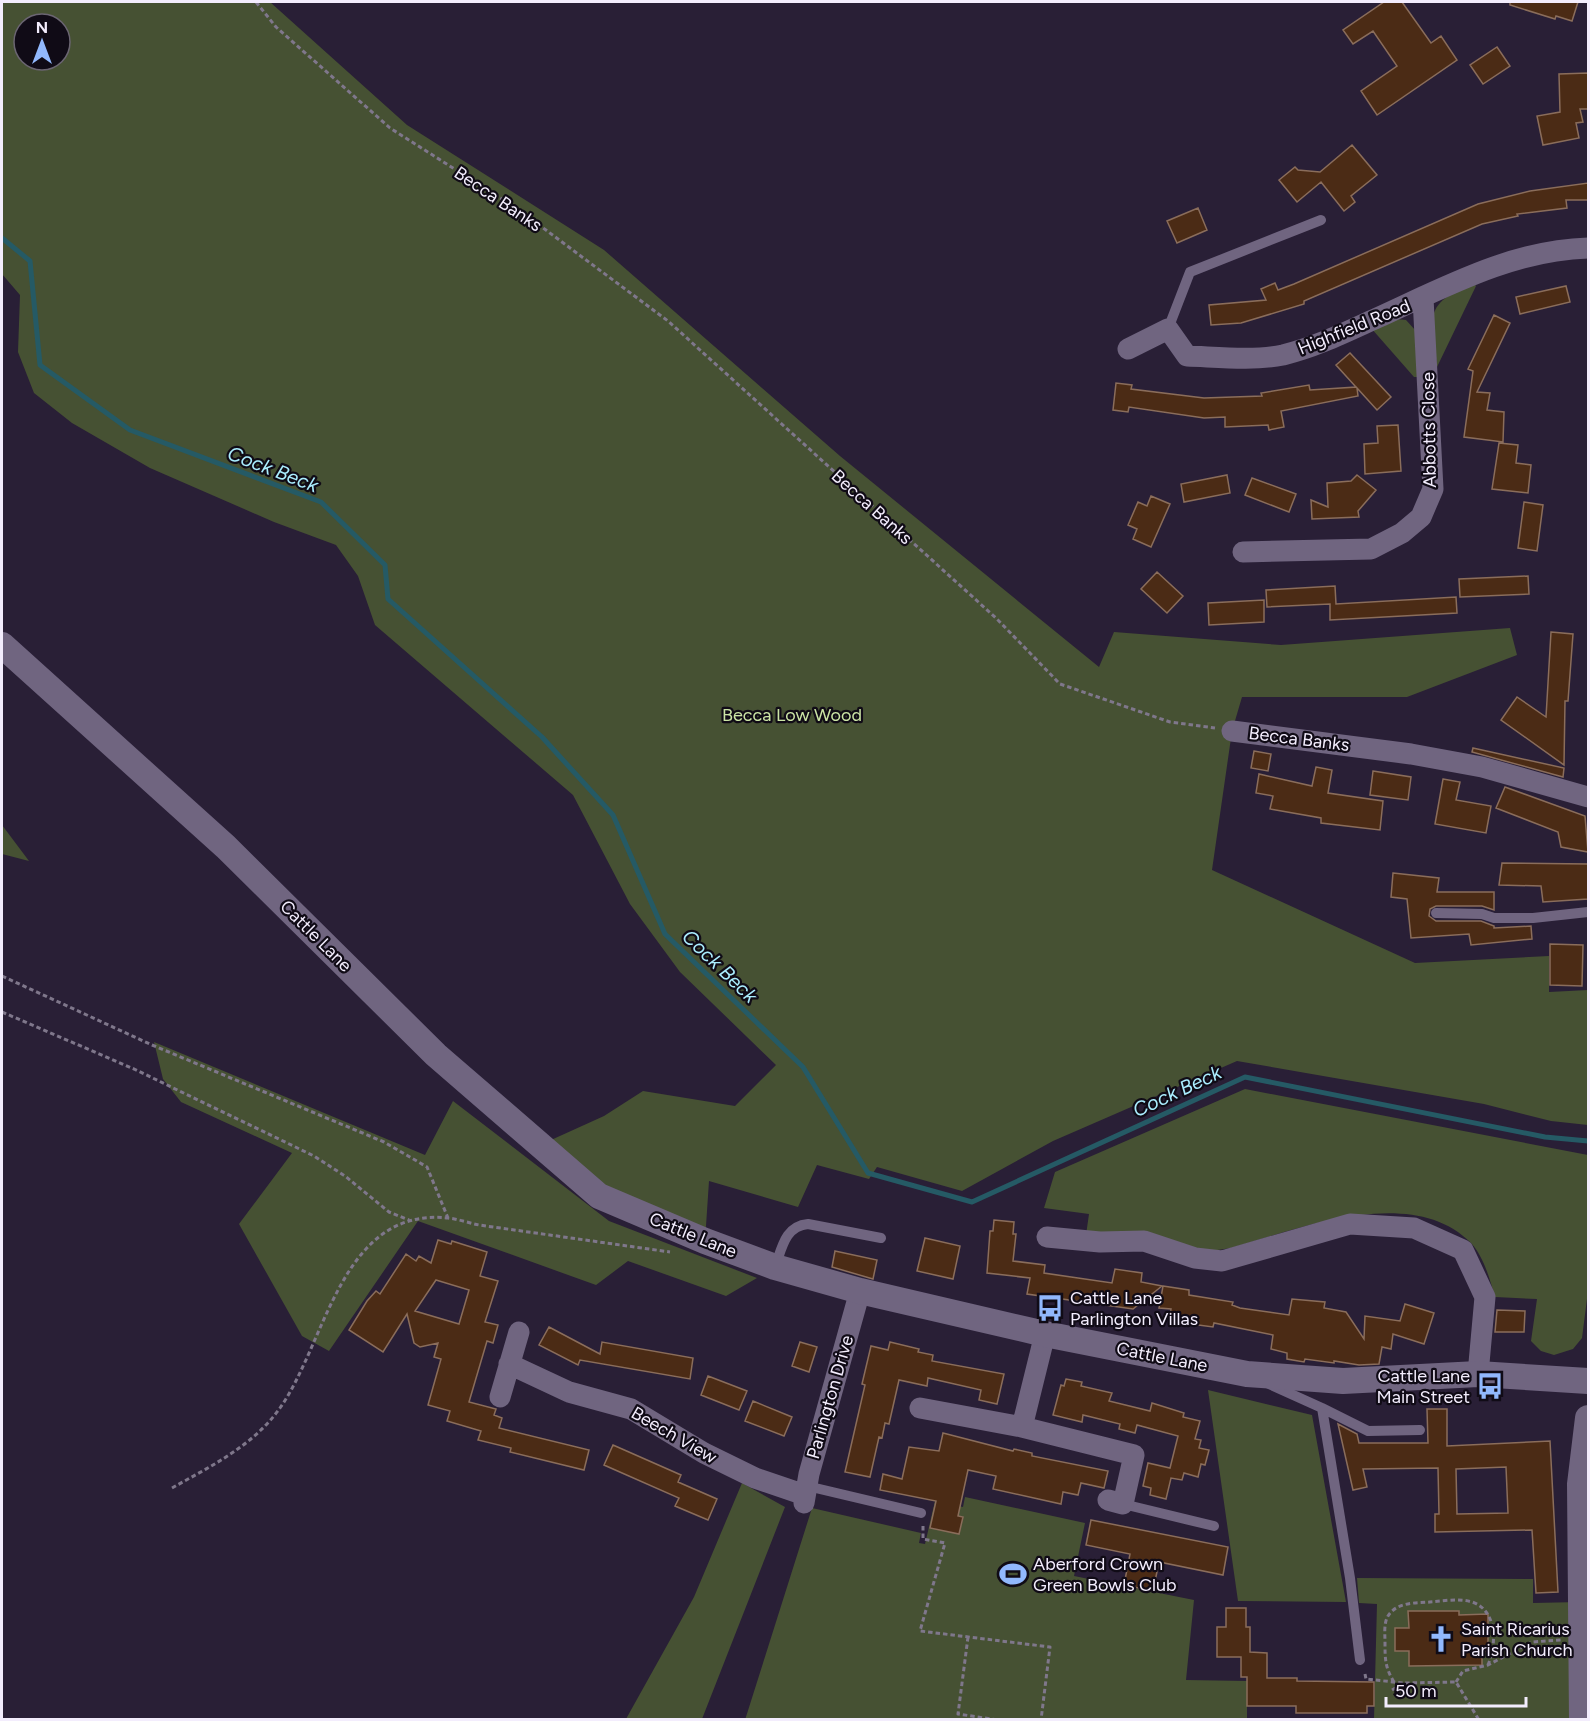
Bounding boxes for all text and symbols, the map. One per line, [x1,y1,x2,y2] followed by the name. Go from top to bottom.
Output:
[12,12,72,72] north arrow
[36,18,48,37] text: N
[450,162,546,236] street label: Becca Banks
[1295,294,1413,360] street label: Highfield Road
[1417,372,1441,488] street label: Abbotts Close
[224,441,323,498] water label: Cock Beck
[827,465,917,549] street label: Becca Banks
[722,704,862,726] park label: Becca Low Wood
[1247,722,1351,756] street label: Becca Banks
[276,896,357,977] street label: Cattle Lane
[677,924,764,1009] water label: Cock Beck
[1129,1059,1226,1122] water label: Cock Beck
[646,1207,740,1263] street label: Cattle Lane
[1070,1287,1198,1330] place label: Cattle Lane Parlington Villas
[1035,1293,1065,1323] bus stop icon: Cattle Lane Parlington Villas
[802,1332,858,1461] street label: Parlington Drive
[1115,1337,1210,1377] street label: Cattle Lane
[1377,1365,1470,1408] place label: Cattle Lane Main Street
[1475,1371,1505,1401] bus stop icon: Cattle Lane Main Street
[627,1402,721,1468] street label: Beech View
[1033,1553,1177,1596] place label: Aberford Crown Green Bowls Club
[998,1559,1028,1589] sports icon: Aberford Crown Green Bowls Club
[1461,1618,1573,1661] place label: Saint Ricarius Parish Church
[1426,1624,1456,1654] church icon: Saint Ricarius Parish Church
[1386,1670,1526,1708] scale bar
[1395,1680,1437,1702] text: 50 m

